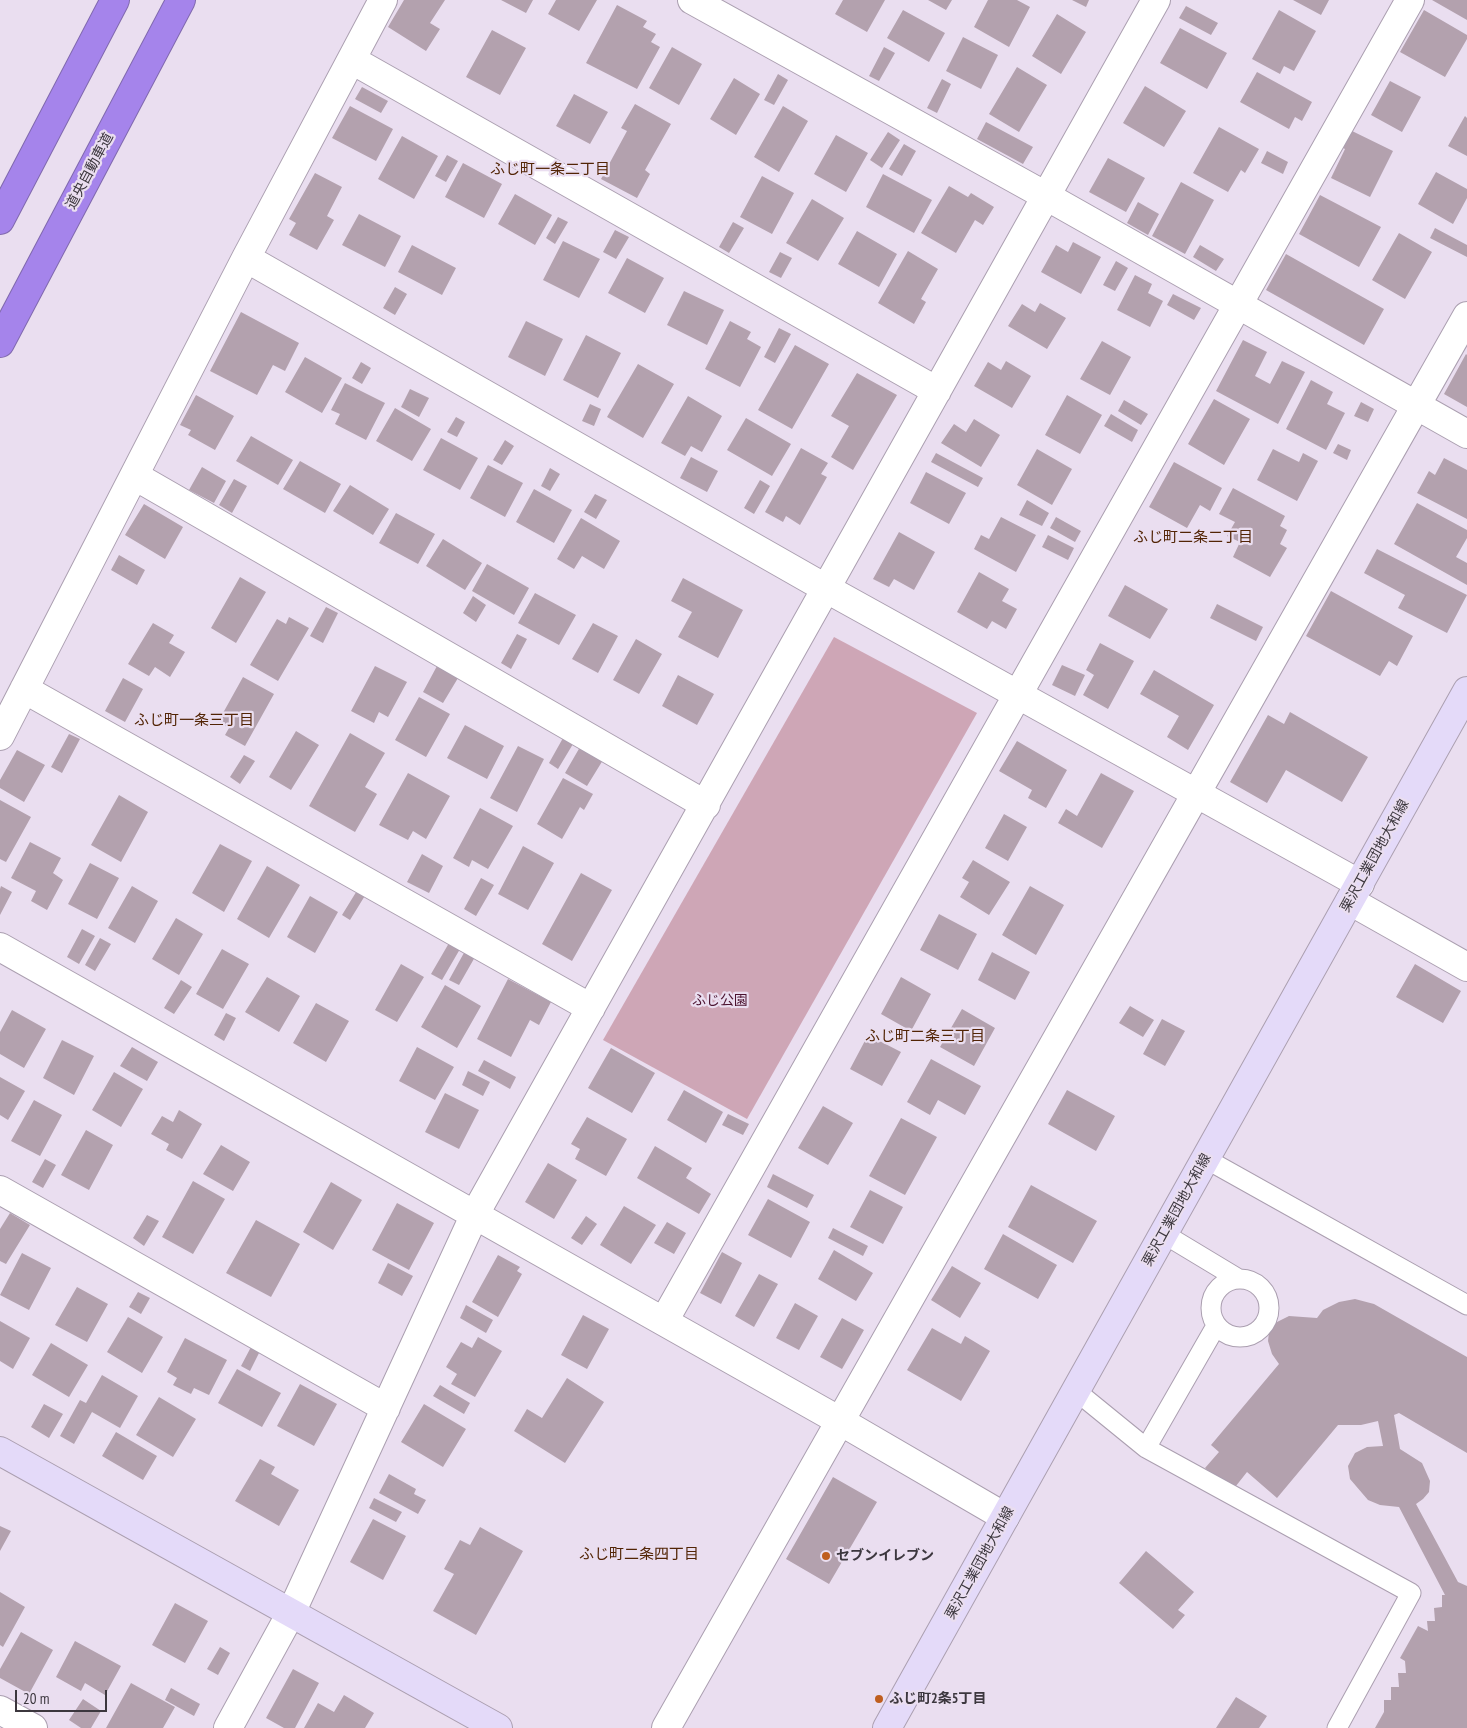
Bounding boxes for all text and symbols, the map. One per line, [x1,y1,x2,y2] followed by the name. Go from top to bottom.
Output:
[63,130,117,212] street label: 道央自動車道
[490,161,610,179] district label: ふじ町一条二丁目
[1133,529,1253,547] district label: ふじ町二条二丁目
[134,712,254,730] district label: ふじ町一条三丁目
[1337,797,1413,915] street label: 栗沢工業団地大和線
[692,993,748,1009] park label: ふじ公園
[865,1028,985,1046] district label: ふじ町二条三丁目
[1139,1151,1215,1269] street label: 栗沢工業団地大和線
[942,1504,1018,1622] street label: 栗沢工業団地大和線
[579,1546,699,1564] district label: ふじ町二条四丁目
[836,1548,934,1564] place label: セブンイレブン
[820,1550,832,1562] marker: セブンイレブン
[18,1680,110,1712] scale bar
[23,1689,49,1708] text: 20 m
[889,1691,986,1707] place label: ふじ町2条5丁目
[873,1693,885,1705] marker: ふじ町2条5丁目

